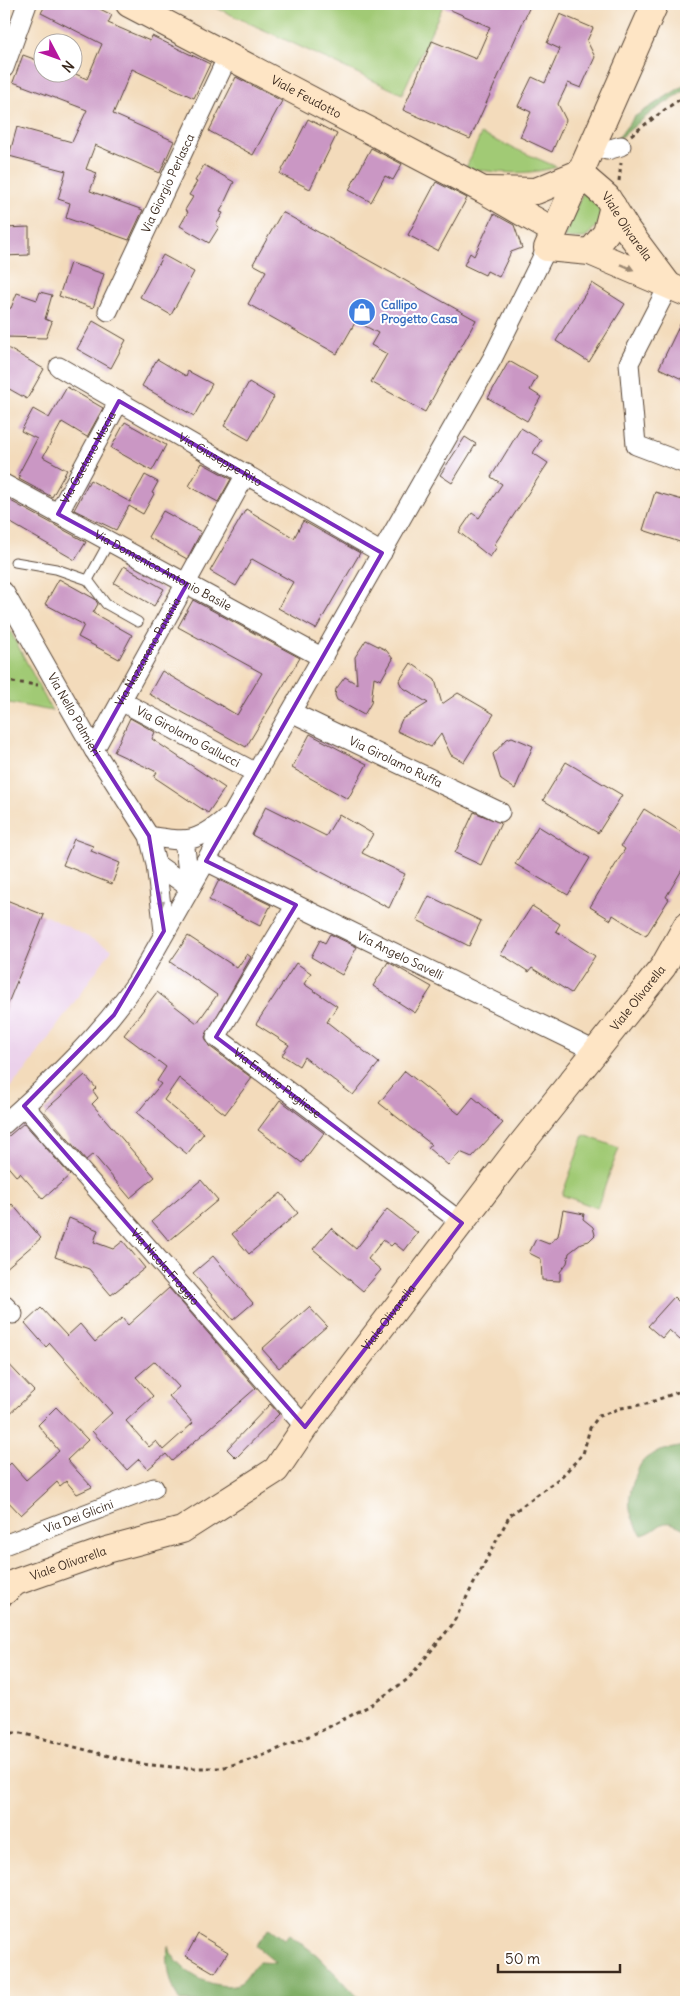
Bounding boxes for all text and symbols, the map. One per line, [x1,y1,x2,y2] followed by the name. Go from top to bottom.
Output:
[32,32,82,82] north arrow
[58,57,78,76] text: N
[269,72,344,121] street label: Viale Feudotto
[138,131,197,235] street label: Via Giorgio Perlasca
[599,188,656,264] street label: Viale Olivarella
[620,263,635,271] one-way arrow
[347,297,377,327] shop icon: Callipo Progetto Casa
[381,297,458,327] place label: Callipo Progetto Casa
[57,408,119,506] street label: Via Gaetano Miscia
[176,429,265,490] street label: Via Giuseppe Rito
[92,527,234,614] street label: Via Domenico Antonio Basile
[112,594,184,709] street label: Via Nazzareno Patania
[45,670,104,759] street label: Via Nello Palmieri
[134,703,243,770] street label: Via Girolamo Gallucci
[347,733,445,790] street label: Via Girolamo Ruffa
[157,892,165,908] one-way arrow
[355,928,446,983] street label: Via Angelo Savelli
[607,962,668,1034] street label: Viale Olivarella
[230,1045,324,1121] street label: Via Enotrio Pugliese
[128,1225,203,1308] street label: Via Nicola Froggio
[358,1281,419,1353] street label: Viale Olivarella
[42,1496,115,1536] street label: Via Dei Glicini
[28,1543,108,1583] street label: Viale Olivarella
[498,1941,620,1973] scale bar
[505,1949,540,1968] text: 50 m

